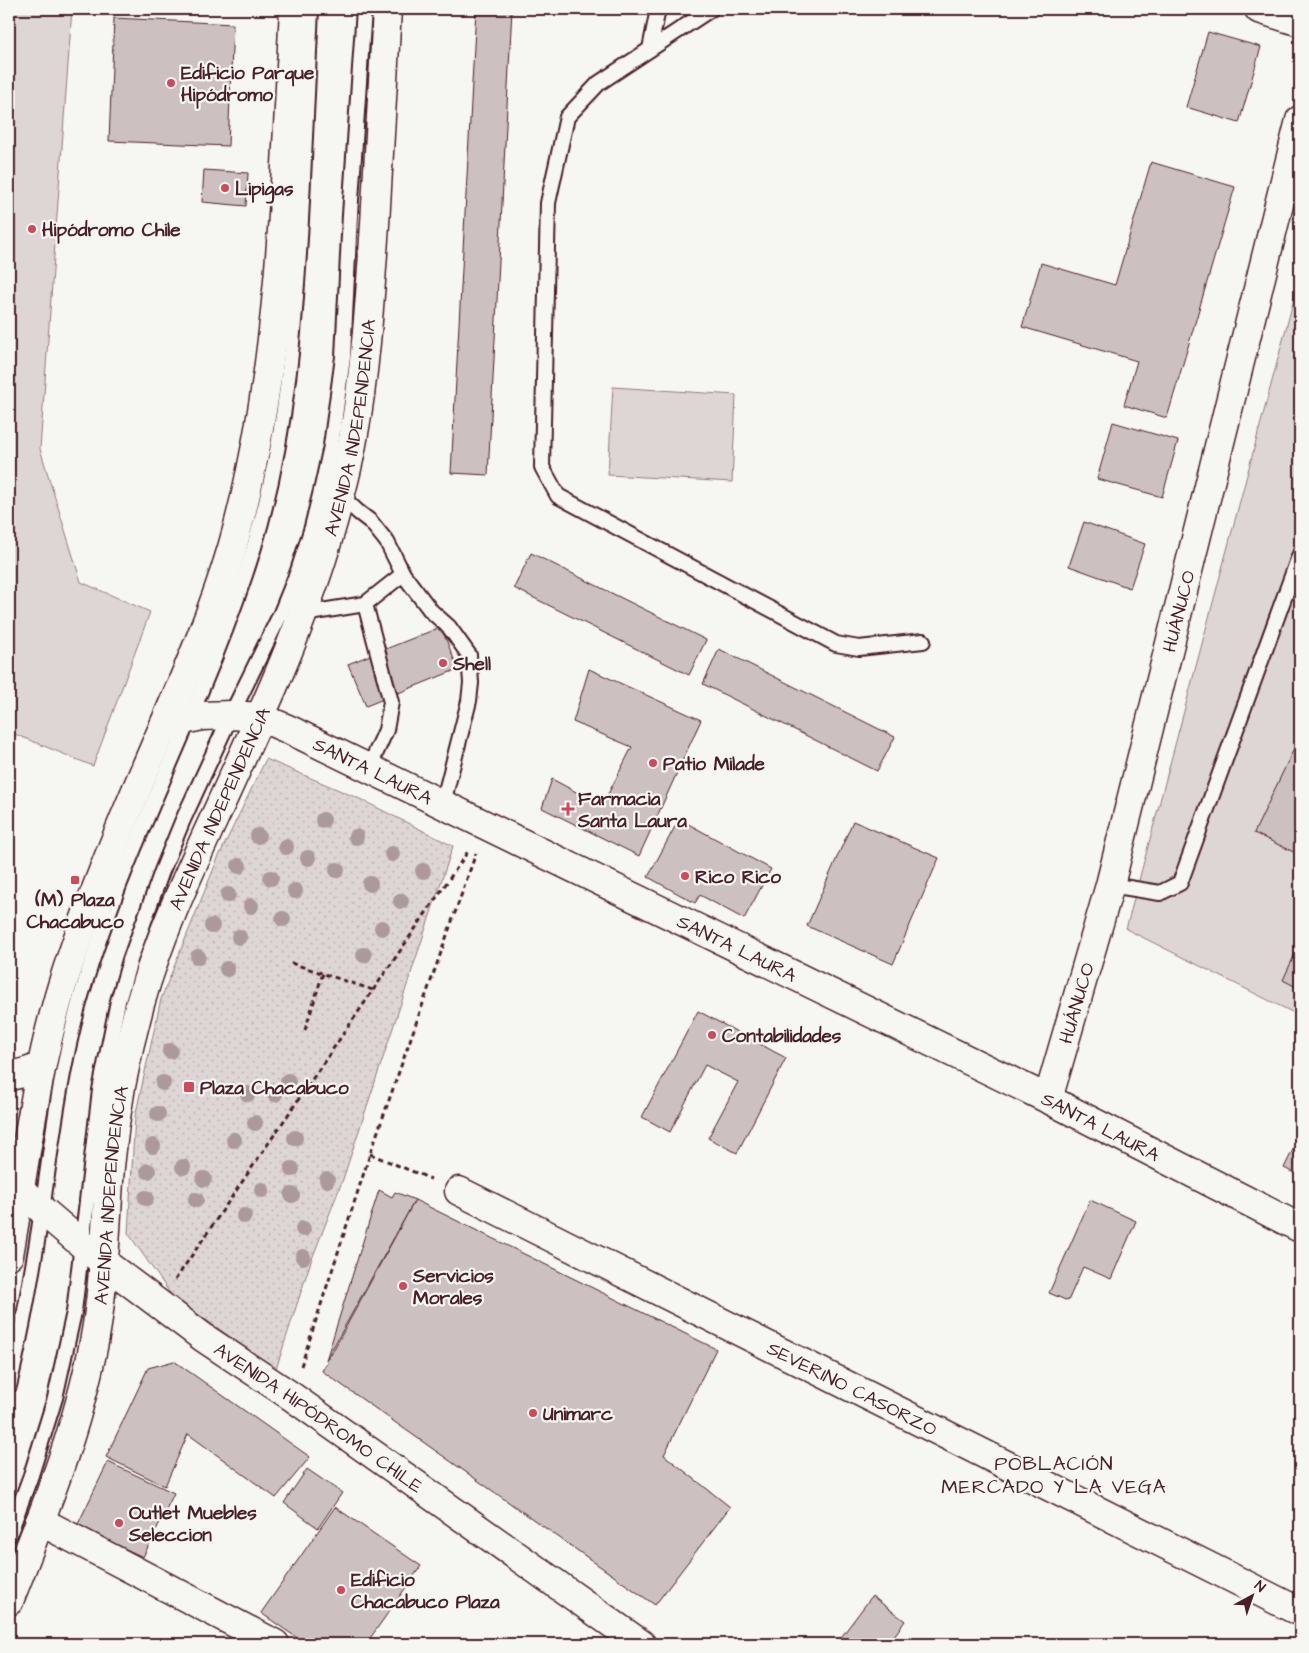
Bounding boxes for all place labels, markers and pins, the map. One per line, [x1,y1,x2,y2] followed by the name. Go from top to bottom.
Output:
[181,60,315,109] place label: Edificio Parque Hipódromo
[165,77,177,89] marker: Edificio Parque Hipódromo
[235,176,294,204] place label: Lipigas
[219,182,231,194] marker: Lipigas
[42,217,181,244] place label: Hipódromo Chile
[26,223,38,235] marker: Hipódromo Chile
[452,651,491,678] place label: Shell
[437,657,449,669] marker: Shell
[663,751,766,778] place label: Patio Milade
[647,757,659,769] marker: Patio Milade
[577,786,687,835] place label: Farmacia Santa Laura
[562,803,574,815] marker: Farmacia Santa Laura
[695,864,781,891] place label: Rico Rico
[679,870,691,882] marker: Rico Rico
[69,874,81,886] marker: (M) Plaza Chacabuco
[26,887,124,936] place label: (M) Plaza Chacabuco
[722,1023,842,1050] place label: Contabilidades
[706,1029,718,1041] marker: Contabilidades
[200,1075,349,1102] place label: Plaza Chacabuco
[182,1080,196,1094] marker: Plaza Chacabuco
[412,1263,494,1312] place label: Servicios Morales
[397,1280,409,1292] marker: Servicios Morales
[543,1401,613,1428] place label: Unimarc
[527,1407,539,1419] marker: Unimarc
[128,1500,257,1549] place label: Outlet Muebles Seleccion
[113,1517,125,1529] marker: Outlet Muebles Seleccion
[351,1567,500,1616] place label: Edificio Chacabuco Plaza
[335,1584,347,1596] marker: Edificio Chacabuco Plaza

